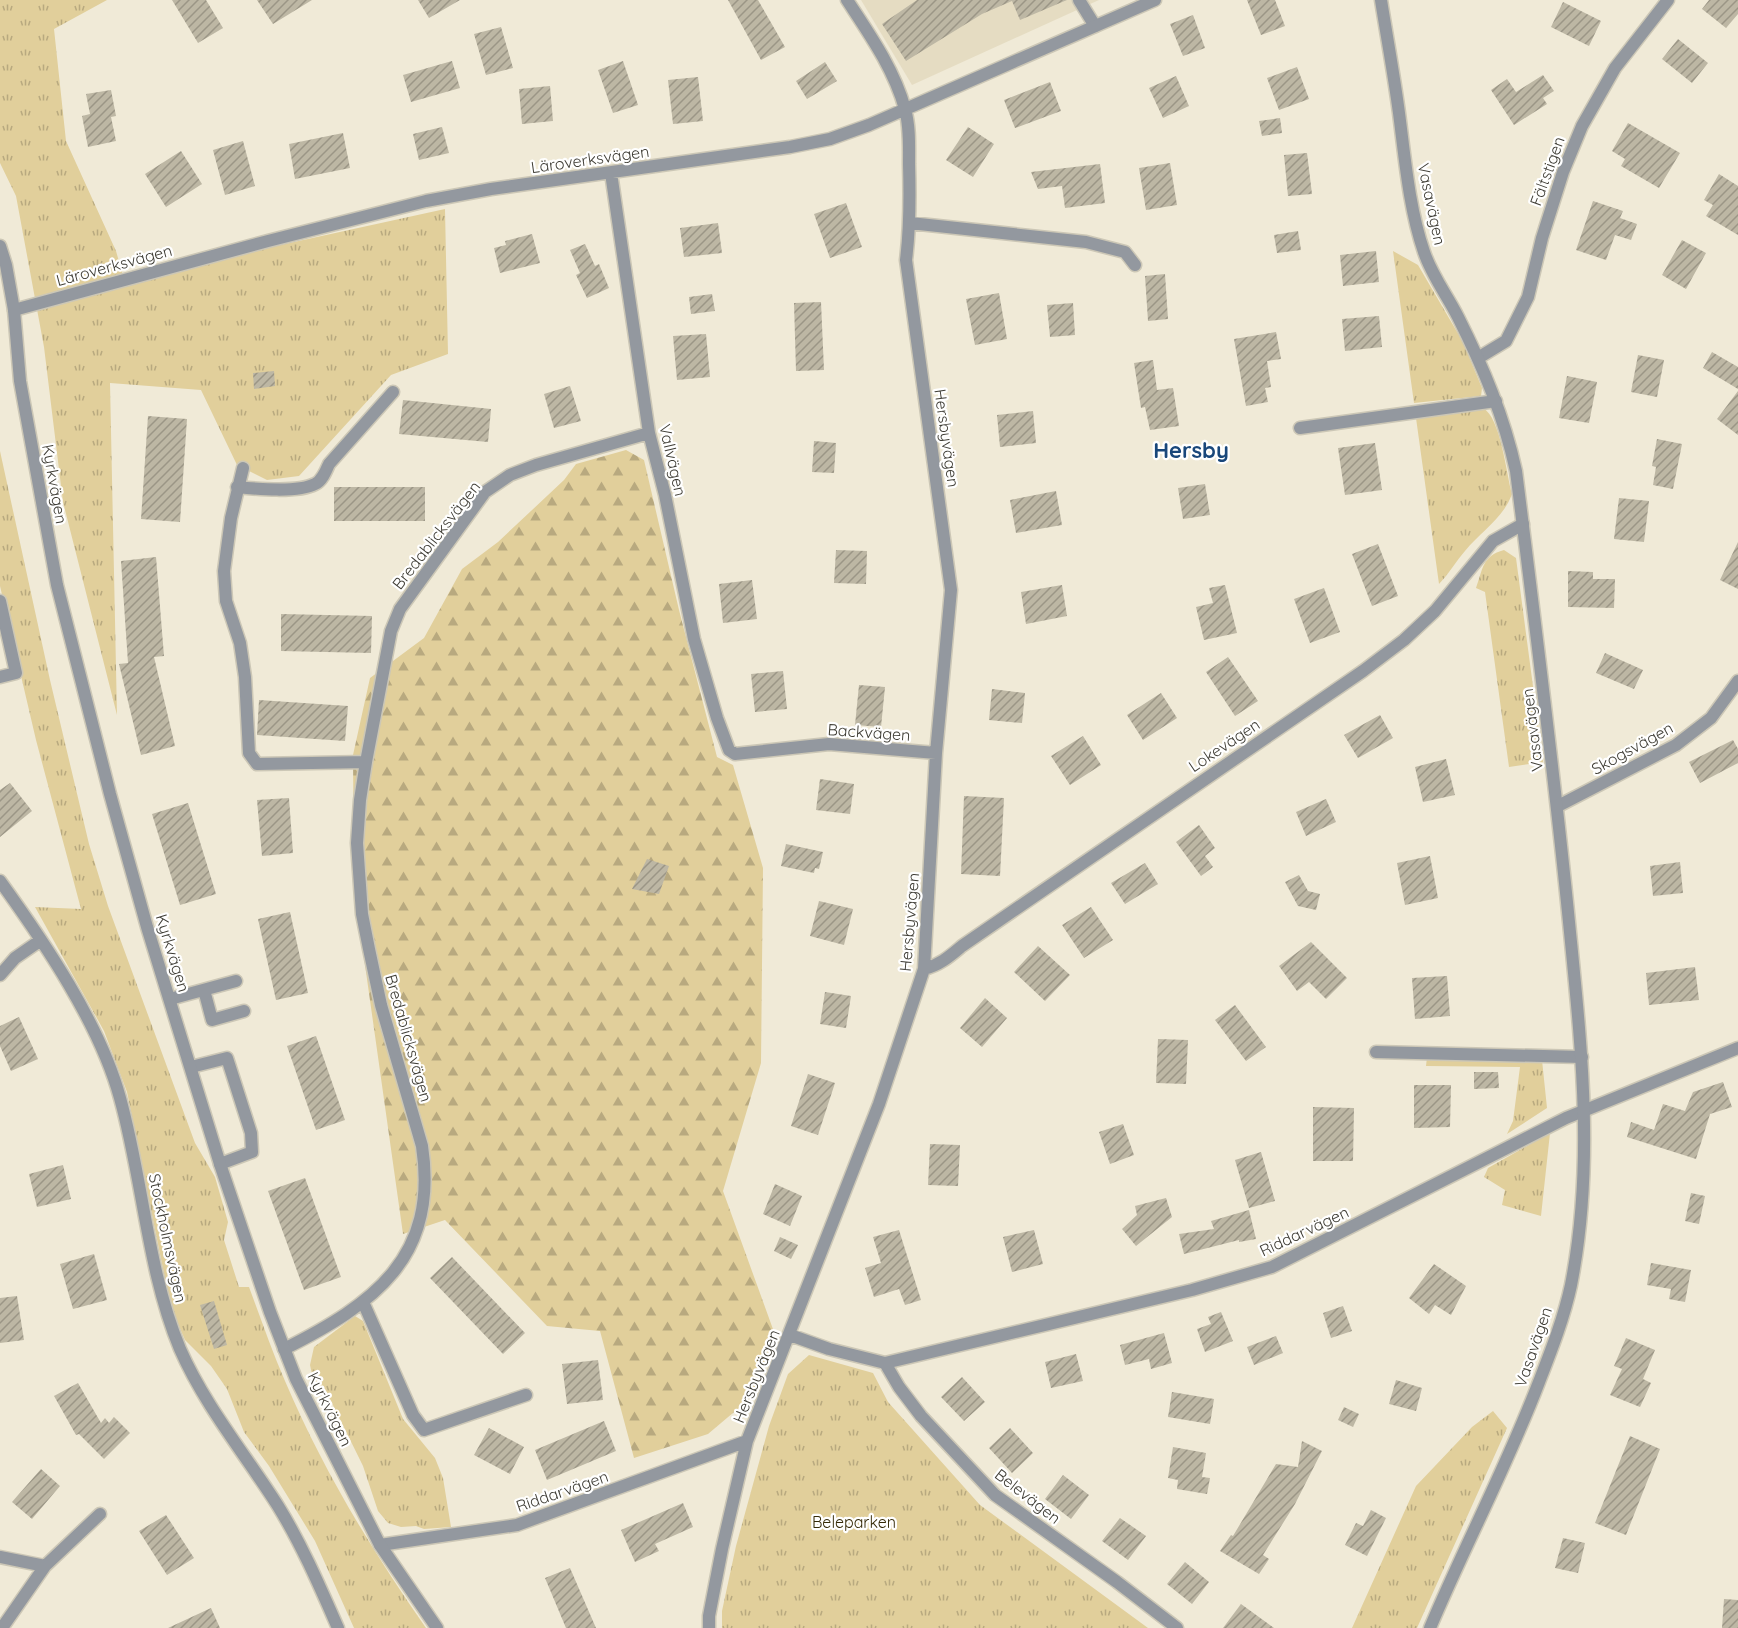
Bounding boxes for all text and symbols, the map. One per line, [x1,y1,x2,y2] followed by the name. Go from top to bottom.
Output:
[1525,134,1569,208] street label: Fältstigen
[530,141,650,177] street label: Läroverksvägen
[1414,161,1450,247] street label: Vasavägen
[54,240,174,290] street label: Läroverksvägen
[930,388,964,488] street label: Hersbyvägen
[655,422,691,498] street label: Vallvägen
[1153,436,1229,464] district label: Hersby
[38,443,72,525] street label: Kyrkvägen
[388,477,484,593] street label: Bredablicksvägen
[1517,687,1547,773] street label: Vasavägen
[1185,714,1263,776] street label: Lokevägen
[1588,717,1676,779] street label: Skogsvägen
[827,719,911,745] street label: Backvägen
[895,872,923,972] street label: Hersbyvägen
[152,912,194,994] street label: Kyrkvägen
[381,972,437,1104] street label: Bredablicksvägen
[145,1172,191,1304] street label: Stockholmsvägen
[1256,1202,1352,1260] street label: Riddarvägen
[1510,1304,1556,1390] street label: Vasavägen
[728,1326,784,1426] street label: Hersbyvägen
[303,1368,357,1450] street label: Kyrkvägen
[991,1464,1065,1528] street label: Belevägen
[513,1466,611,1516] street label: Riddarvägen
[812,1512,896,1532] park label: Beleparken

